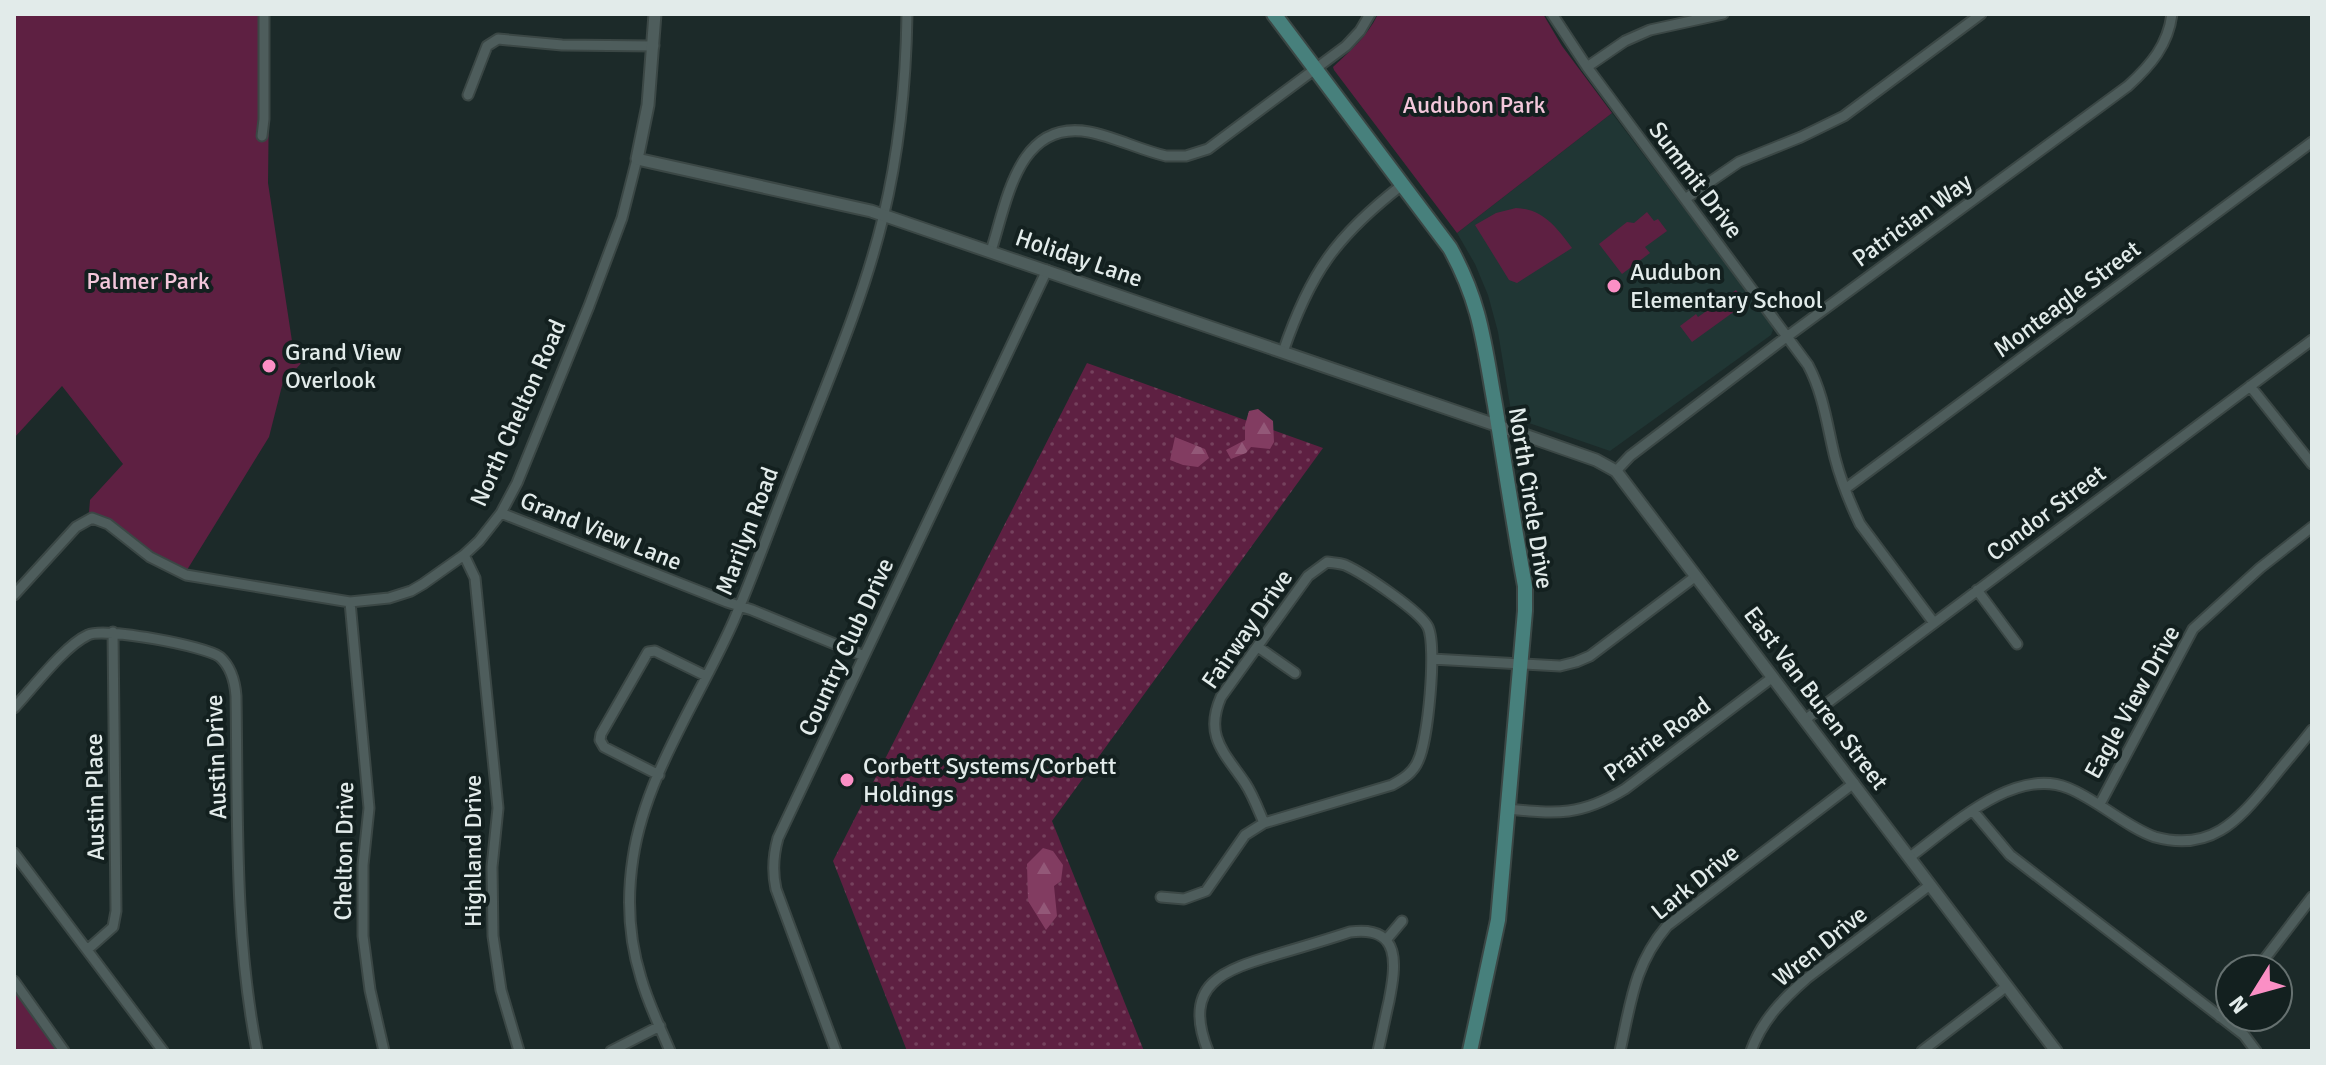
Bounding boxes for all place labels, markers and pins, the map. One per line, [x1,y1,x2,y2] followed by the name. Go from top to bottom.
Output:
[1630,257,1823,315] place label: Audubon Elementary School
[1605,277,1623,295] marker: Audubon Elementary School
[285,337,402,395] place label: Grand View Overlook
[260,357,278,375] marker: Grand View Overlook
[863,751,1116,809] place label: Corbett Systems/Corbett Holdings
[838,771,856,789] marker: Corbett Systems/Corbett Holdings

